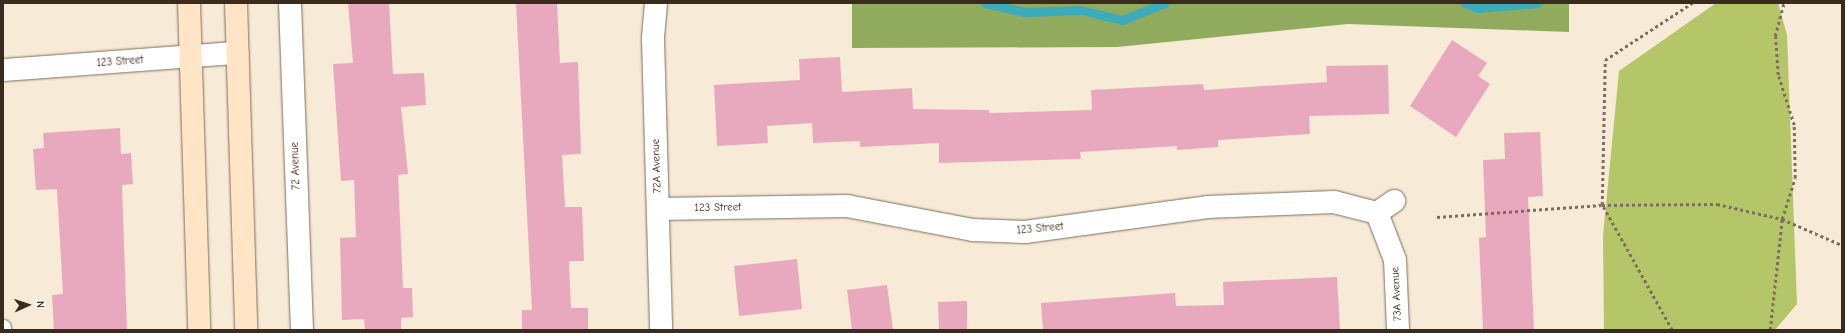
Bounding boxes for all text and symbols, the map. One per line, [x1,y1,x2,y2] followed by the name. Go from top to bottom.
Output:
[96,54,144,70] street label: 123 Street
[649,139,665,193] street label: 72A Avenue
[289,142,303,190] street label: 72 Avenue
[694,201,742,215] street label: 123 Street
[1016,220,1064,238] street label: 123 Street
[1389,267,1405,321] street label: 73A Avenue
[8,285,48,325] north arrow
[34,300,47,308] text: N

